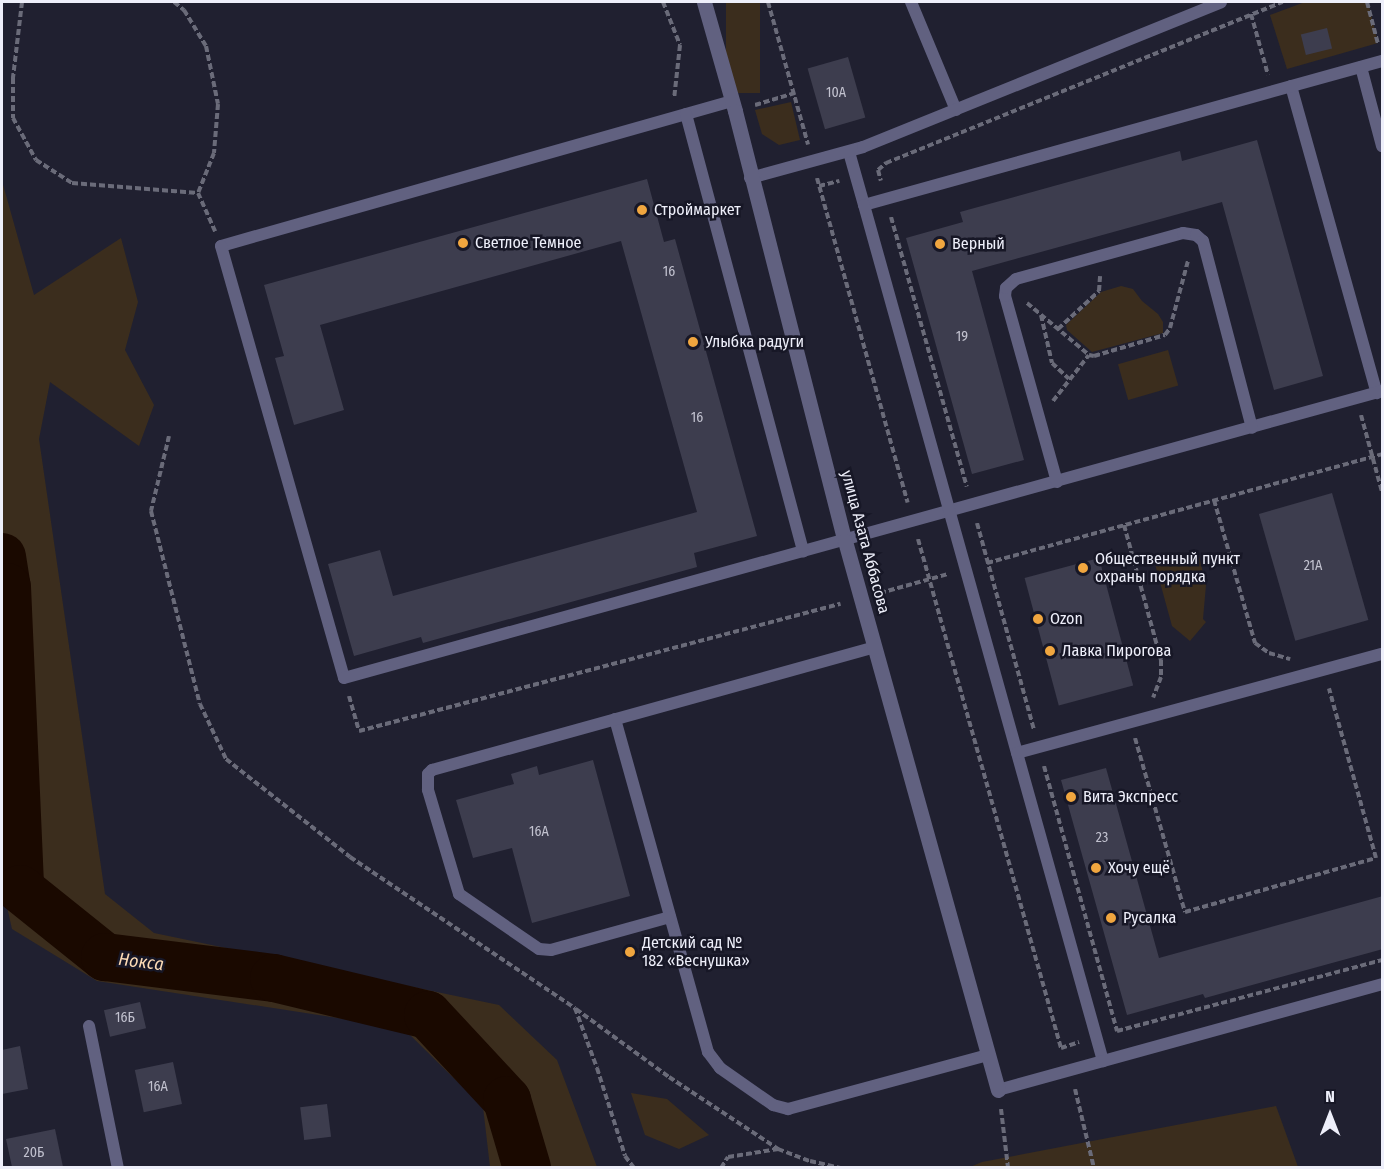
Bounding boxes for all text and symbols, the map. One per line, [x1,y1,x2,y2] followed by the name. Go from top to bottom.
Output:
[826,85,846,101] house number: 10А
[654,200,741,220] place label: Строймаркет
[635,203,649,217] marker: Строймаркет
[475,233,581,253] place label: Светлое Темное
[952,234,1005,254] place label: Верный
[456,236,470,250] marker: Светлое Темное
[933,237,947,251] marker: Верный
[663,264,675,280] house number: 16
[956,329,968,345] house number: 19
[705,332,804,352] place label: Улыбка радуги
[686,335,700,349] marker: Улыбка радуги
[691,410,703,426] house number: 16
[837,468,893,616] street label: улица Азата Аббасова
[1095,549,1240,587] place label: Общественный пункт охраны порядка
[1304,558,1322,574] house number: 21А
[1076,561,1090,575] marker: Общественный пункт охраны порядка
[1050,609,1083,629] place label: Ozon
[1031,612,1045,626] marker: Ozon
[1062,641,1171,661] place label: Лавка Пирогова
[1043,644,1057,658] marker: Лавка Пирогова
[1083,787,1178,807] place label: Вита Экспресс
[1064,790,1078,804] marker: Вита Экспресс
[529,824,549,840] house number: 16А
[1096,830,1108,846] house number: 23
[1108,858,1170,878] place label: Хочу ещё
[1089,861,1103,875] marker: Хочу ещё
[1123,908,1176,928] place label: Русалка
[1104,911,1118,925] marker: Русалка
[642,933,750,971] place label: Детский сад № 182 «Веснушка»
[623,945,637,959] marker: Детский сад № 182 «Веснушка»
[117,949,165,975] water label: Нокса
[115,1010,135,1026] house number: 16Б
[148,1079,168,1095] house number: 16А
[1300,1085,1360,1145] north arrow
[1325,1087,1335,1106] text: N
[24,1145,44,1161] house number: 20Б

